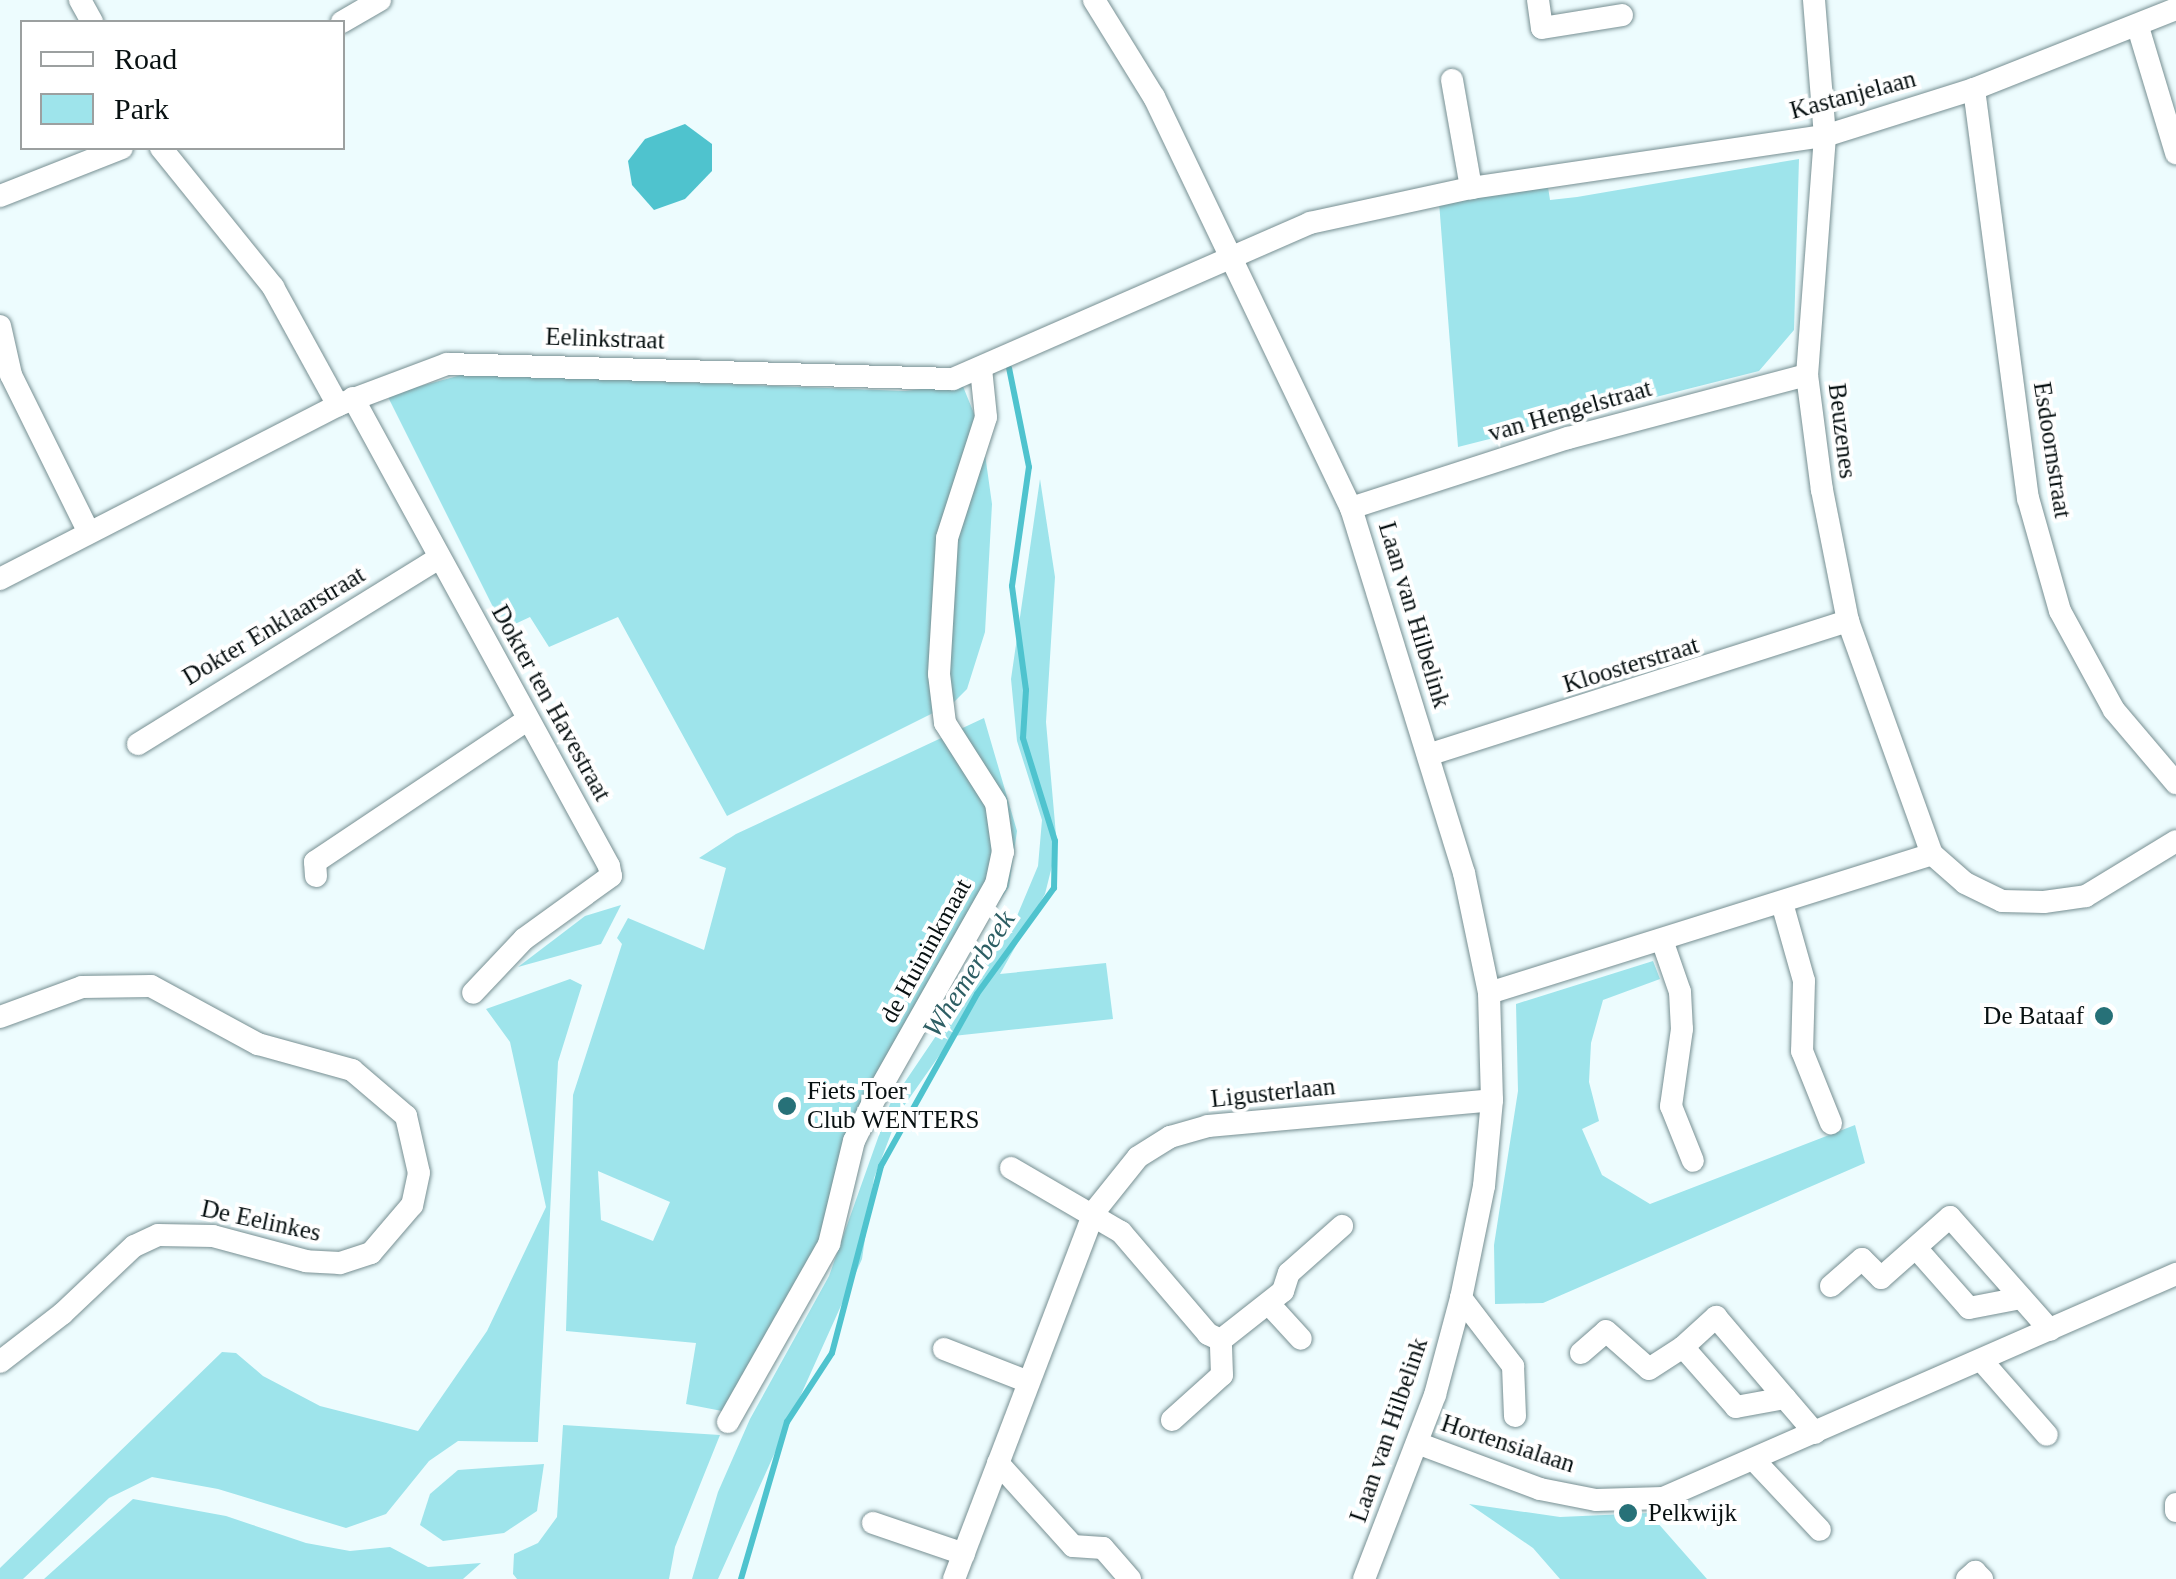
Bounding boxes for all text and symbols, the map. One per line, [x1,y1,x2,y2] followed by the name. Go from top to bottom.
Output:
[20,20,345,150] legend
[114,42,177,75] text: Road
[1787,64,1919,126] street label: Kastanjelaan
[114,92,169,125] text: Park
[545,322,665,356] street label: Eelinkstraat
[1485,373,1655,449] street label: van Hengelstraat
[2026,380,2078,520] street label: Esdoornstraat
[1821,382,1863,480] street label: Beuzenes
[1371,518,1457,712] street label: Laan van Hilbelink
[177,560,371,692] street label: Dokter Enklaarstraat
[485,600,617,806] street label: Dokter ten Havestraat
[1560,630,1702,700] street label: Kloosterstraat
[874,874,978,1028] street label: de Huininkmaat
[916,904,1022,1044] water label: Whemerbeek
[1983,1001,2084,1031] place label: De Bataaf
[2093,1005,2115,1027] marker: De Bataaf
[1209,1072,1337,1114] street label: Ligusterlaan
[807,1077,980,1136] place label: Fiets Toer Club WENTERS
[776,1095,798,1117] marker: Fiets Toer Club WENTERS
[198,1194,324,1248] street label: De Eelinkes
[1343,1334,1435,1526] street label: Laan van Hilbelink
[1437,1408,1579,1480] street label: Hortensialaan
[1648,1498,1737,1528] place label: Pelkwijk
[1617,1502,1639,1524] marker: Pelkwijk

